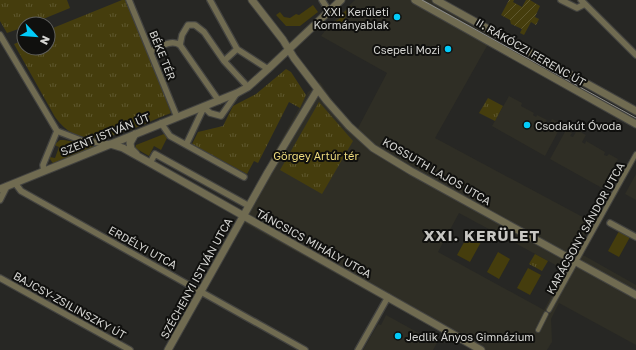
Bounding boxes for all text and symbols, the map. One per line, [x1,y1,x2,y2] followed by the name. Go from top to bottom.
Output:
[313,5,389,31] place label: XXI. Kerületi Kormányablak
[392,12,402,22] marker: XXI. Kerületi Kormányablak
[474,15,588,89] street label: II. RÁKÓCZI FERENC ÚT
[16,16,56,56] north arrow
[147,28,179,82] street label: BÉKE TÉR
[38,34,53,47] text: N
[373,43,440,56] place label: Csepeli Mozi
[443,44,453,54] marker: Csepeli Mozi
[58,110,152,158] street label: SZENT ISTVÁN ÚT
[535,119,622,132] place label: Csodakút Óvoda
[522,120,532,130] marker: Csodakút Óvoda
[381,135,494,208] street label: KOSSUTH LAJOS UTCA
[273,149,359,162] park label: Görgey Artúr tér
[543,159,627,296] street label: KARÁCSONY SÁNDOR UTCA
[254,206,374,280] street label: TÁNCSICS MIHÁLY UTCA
[157,215,235,341] street label: SZÉCHENYI ISTVÁN UTCA
[107,223,180,271] street label: ERDÉLYI UTCA
[424,226,540,244] district label: XXI. KERÜLET
[11,269,129,341] street label: BAJCSY-ZSILINSZKY ÚT
[406,330,534,343] place label: Jedlik Ányos Gimnázium
[393,331,403,341] marker: Jedlik Ányos Gimnázium

